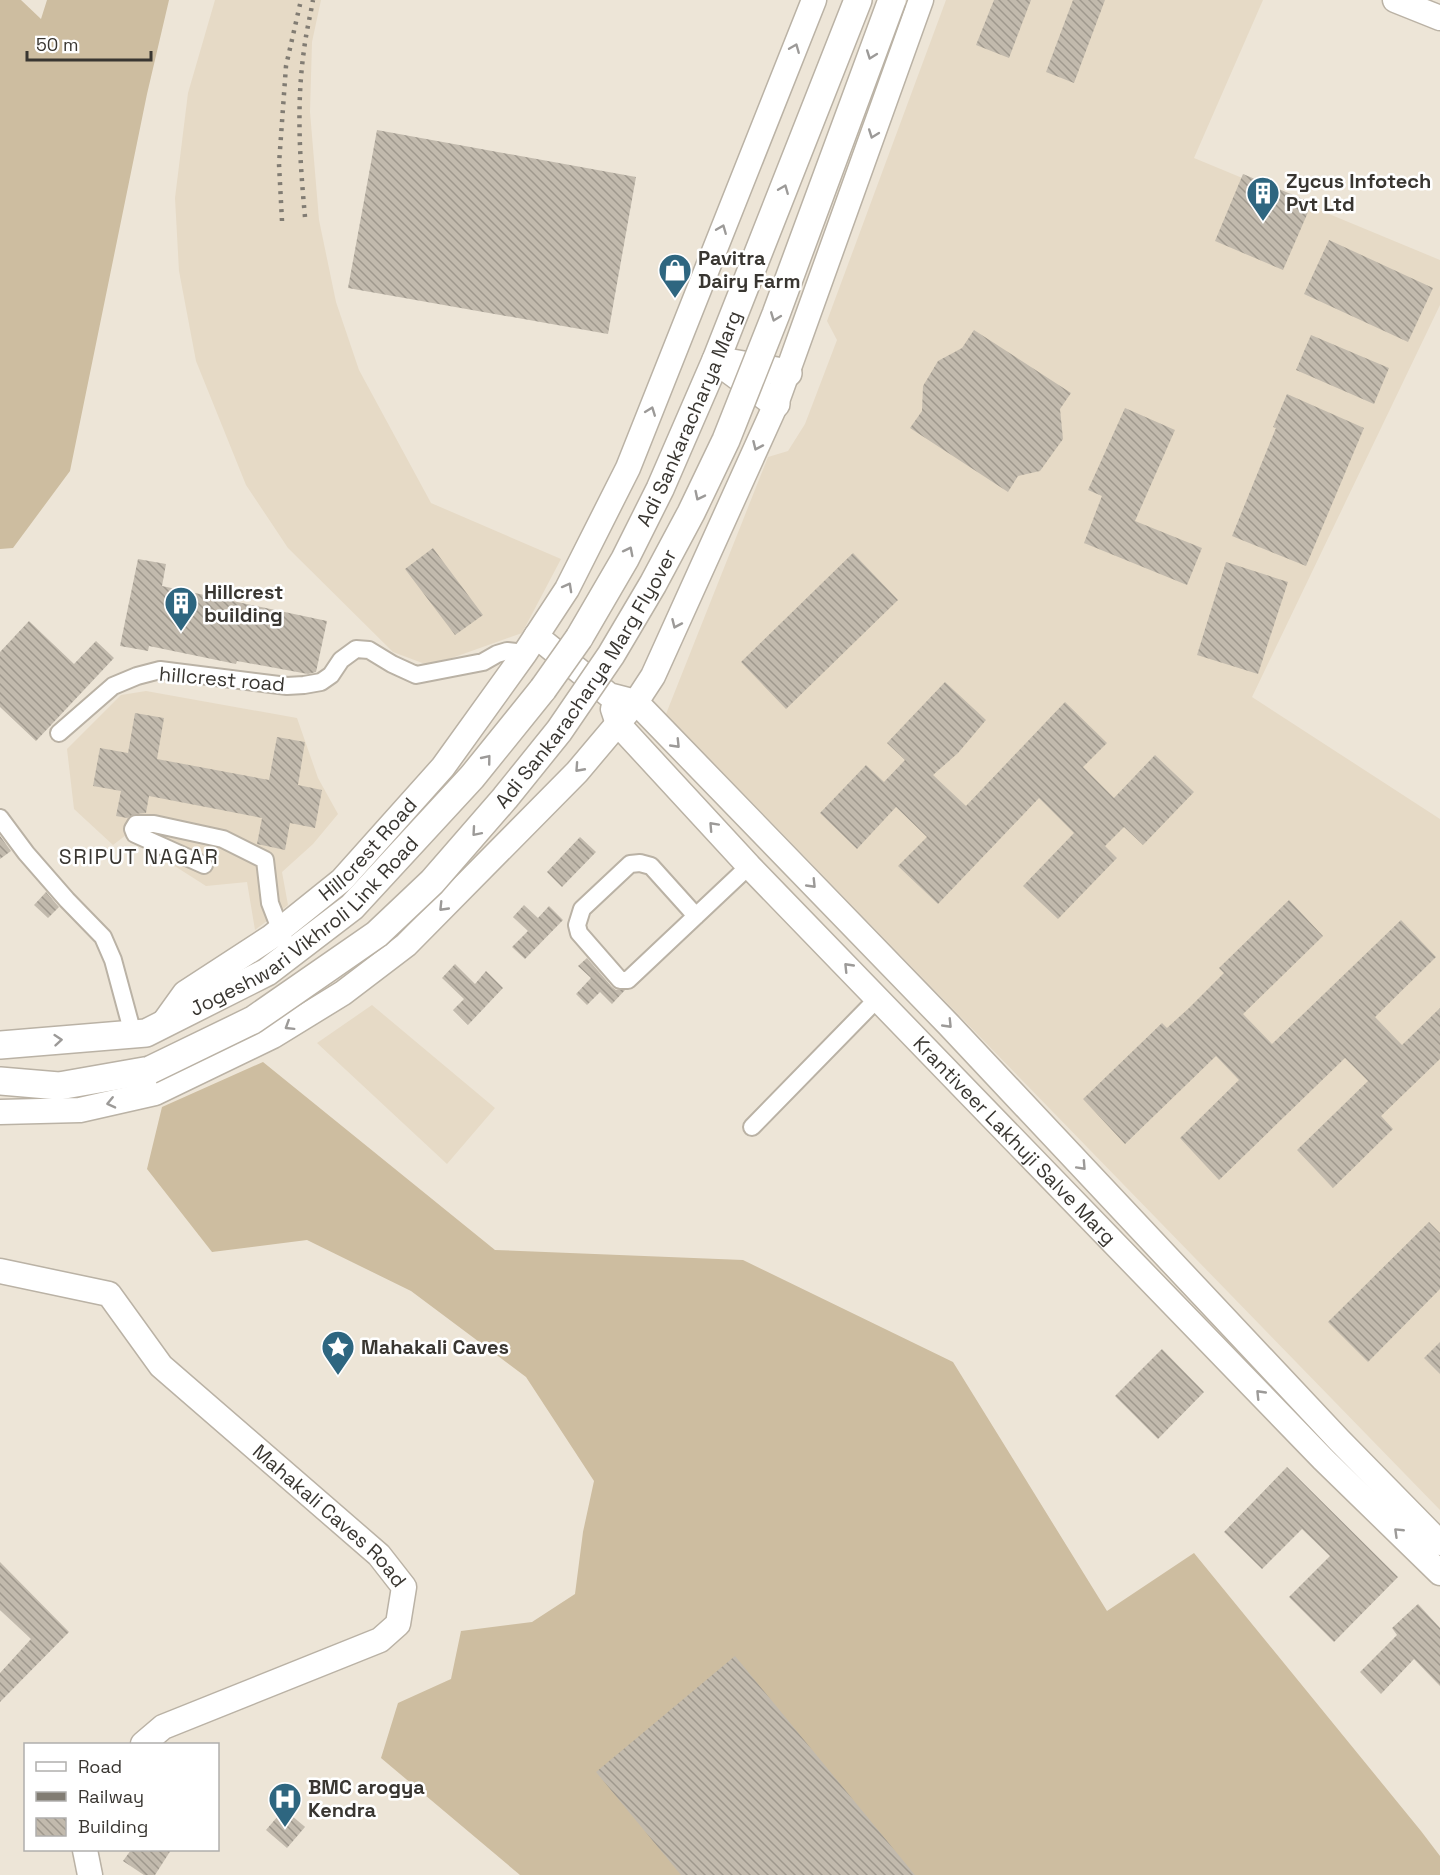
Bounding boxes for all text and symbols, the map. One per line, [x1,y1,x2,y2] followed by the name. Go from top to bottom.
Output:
[27,24,152,62] scale bar
[36,33,78,56] text: 50 m
[788,43,800,54] one-way arrow
[866,49,879,60] one-way arrow
[868,128,881,139] one-way arrow
[1286,168,1431,217] place label: Zycus Infotech Pvt Ltd
[1245,175,1281,222] building icon: Zycus Infotech Pvt Ltd
[777,184,789,195] one-way arrow
[715,224,727,235] one-way arrow
[698,245,801,294] place label: Pavitra Dairy Farm
[657,252,693,299] shop icon: Pavitra Dairy Farm
[630,307,747,531] street label: Adi Sankaracharya Marg
[769,311,782,321] one-way arrow
[644,406,656,417] one-way arrow
[752,440,764,451] one-way arrow
[695,490,707,501] one-way arrow
[489,544,682,814] street label: Adi Sankaracharya Marg Flyover
[622,546,633,557] one-way arrow
[204,579,283,628] place label: Hillcrest building
[561,583,572,593] one-way arrow
[163,585,199,632] building icon: Hillcrest building
[672,617,684,628] one-way arrow
[158,661,286,697] street label: hillcrest road
[669,737,680,748] one-way arrow
[479,754,490,765] one-way arrow
[575,761,586,772] one-way arrow
[313,792,422,907] street label: Hillcrest Road
[709,823,720,833] one-way arrow
[472,825,483,836] one-way arrow
[185,831,424,1022] street label: Jogeshwari Vikhroli Link Road
[59,843,219,870] district label: SRIPUT NAGAR
[805,877,816,888] one-way arrow
[439,901,450,911] one-way arrow
[844,964,855,975] one-way arrow
[941,1017,952,1028] one-way arrow
[285,1018,295,1030] one-way arrow
[908,1030,1122,1251] street label: Krantiveer Lakhuji Salve Marg
[54,1034,63,1047] one-way arrow
[106,1096,116,1109] one-way arrow
[1074,1159,1085,1170] one-way arrow
[320,1329,356,1376] place icon: Mahakali Caves
[361,1334,509,1360] place label: Mahakali Caves
[1257,1391,1268,1402] one-way arrow
[247,1438,412,1593] street label: Mahakali Caves Road
[1395,1529,1406,1540] one-way arrow
[24,1743,219,1851] legend
[78,1755,122,1778] text: Road
[308,1774,425,1823] place label: BMC arogya Kendra
[267,1781,303,1828] hospital icon: BMC arogya Kendra
[78,1785,144,1808] text: Railway
[78,1815,148,1838] text: Building

